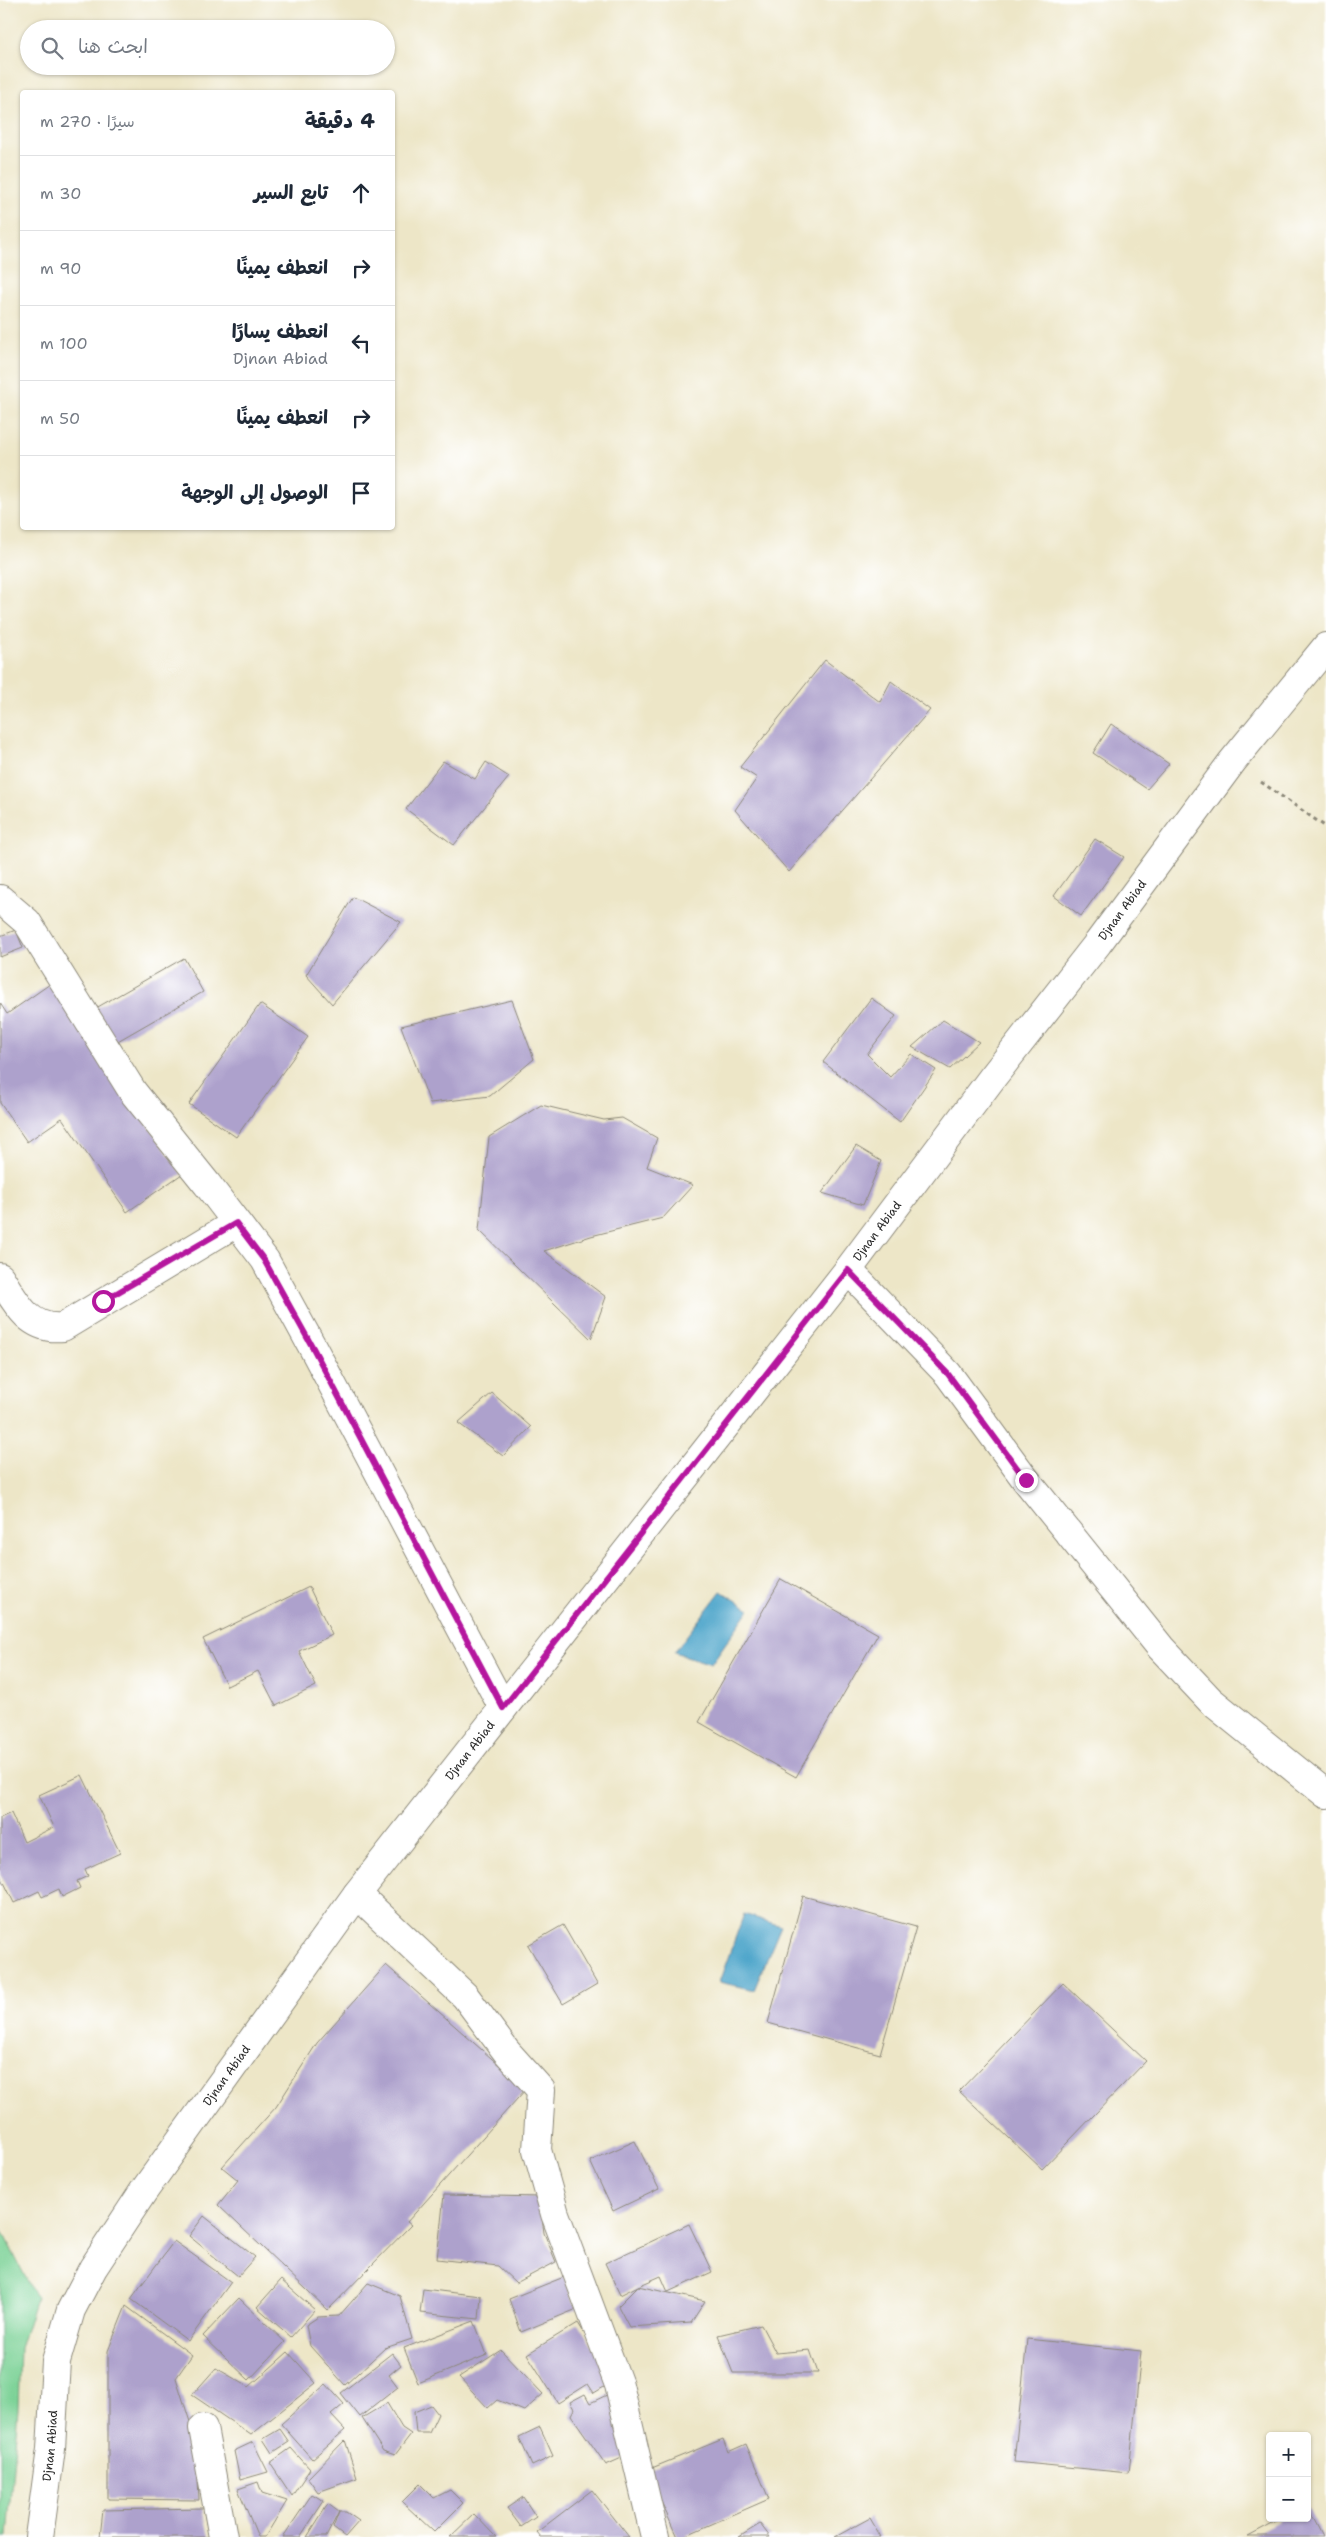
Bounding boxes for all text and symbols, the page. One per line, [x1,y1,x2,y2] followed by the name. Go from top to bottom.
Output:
[20,20,395,75] search box
[38,34,66,62] icon: search
[78,34,148,59] text: ابحث هنا
[305,107,375,135] text: 4 دقيقة
[40,111,135,132] text: سيرًا · 270 m
[347,179,375,207] icon: ahead
[254,180,328,205] text: تابع السير
[40,183,81,204] text: 30 m
[347,254,375,282] icon: right
[237,255,328,280] text: انعطف يمينًا
[40,258,81,279] text: 90 m
[232,319,328,344] text: انعطف يسارًا
[347,329,375,357] icon: left
[40,333,88,354] text: 100 m
[233,348,328,369] text: Djnan Abiad
[347,404,375,432] icon: right
[237,405,328,430] text: انعطف يمينًا
[40,408,80,429] text: 50 m
[347,479,375,507] icon: arrive
[181,480,328,505] text: الوصول إلى الوجهة
[1095,876,1150,944] street label: Djnan Abiad
[849,1197,905,1264] street label: Djnan Abiad
[92,1290,115,1313] route start
[1015,1469,1038,1492] route end
[442,1717,499,1784] street label: Djnan Abiad
[199,2041,254,2109] street label: Djnan Abiad
[39,2409,61,2482] street label: Djnan Abiad
[1266,2432,1311,2522] map controls
[1266,2432,1311,2477] button: +
[1266,2477,1311,2522] button: −

